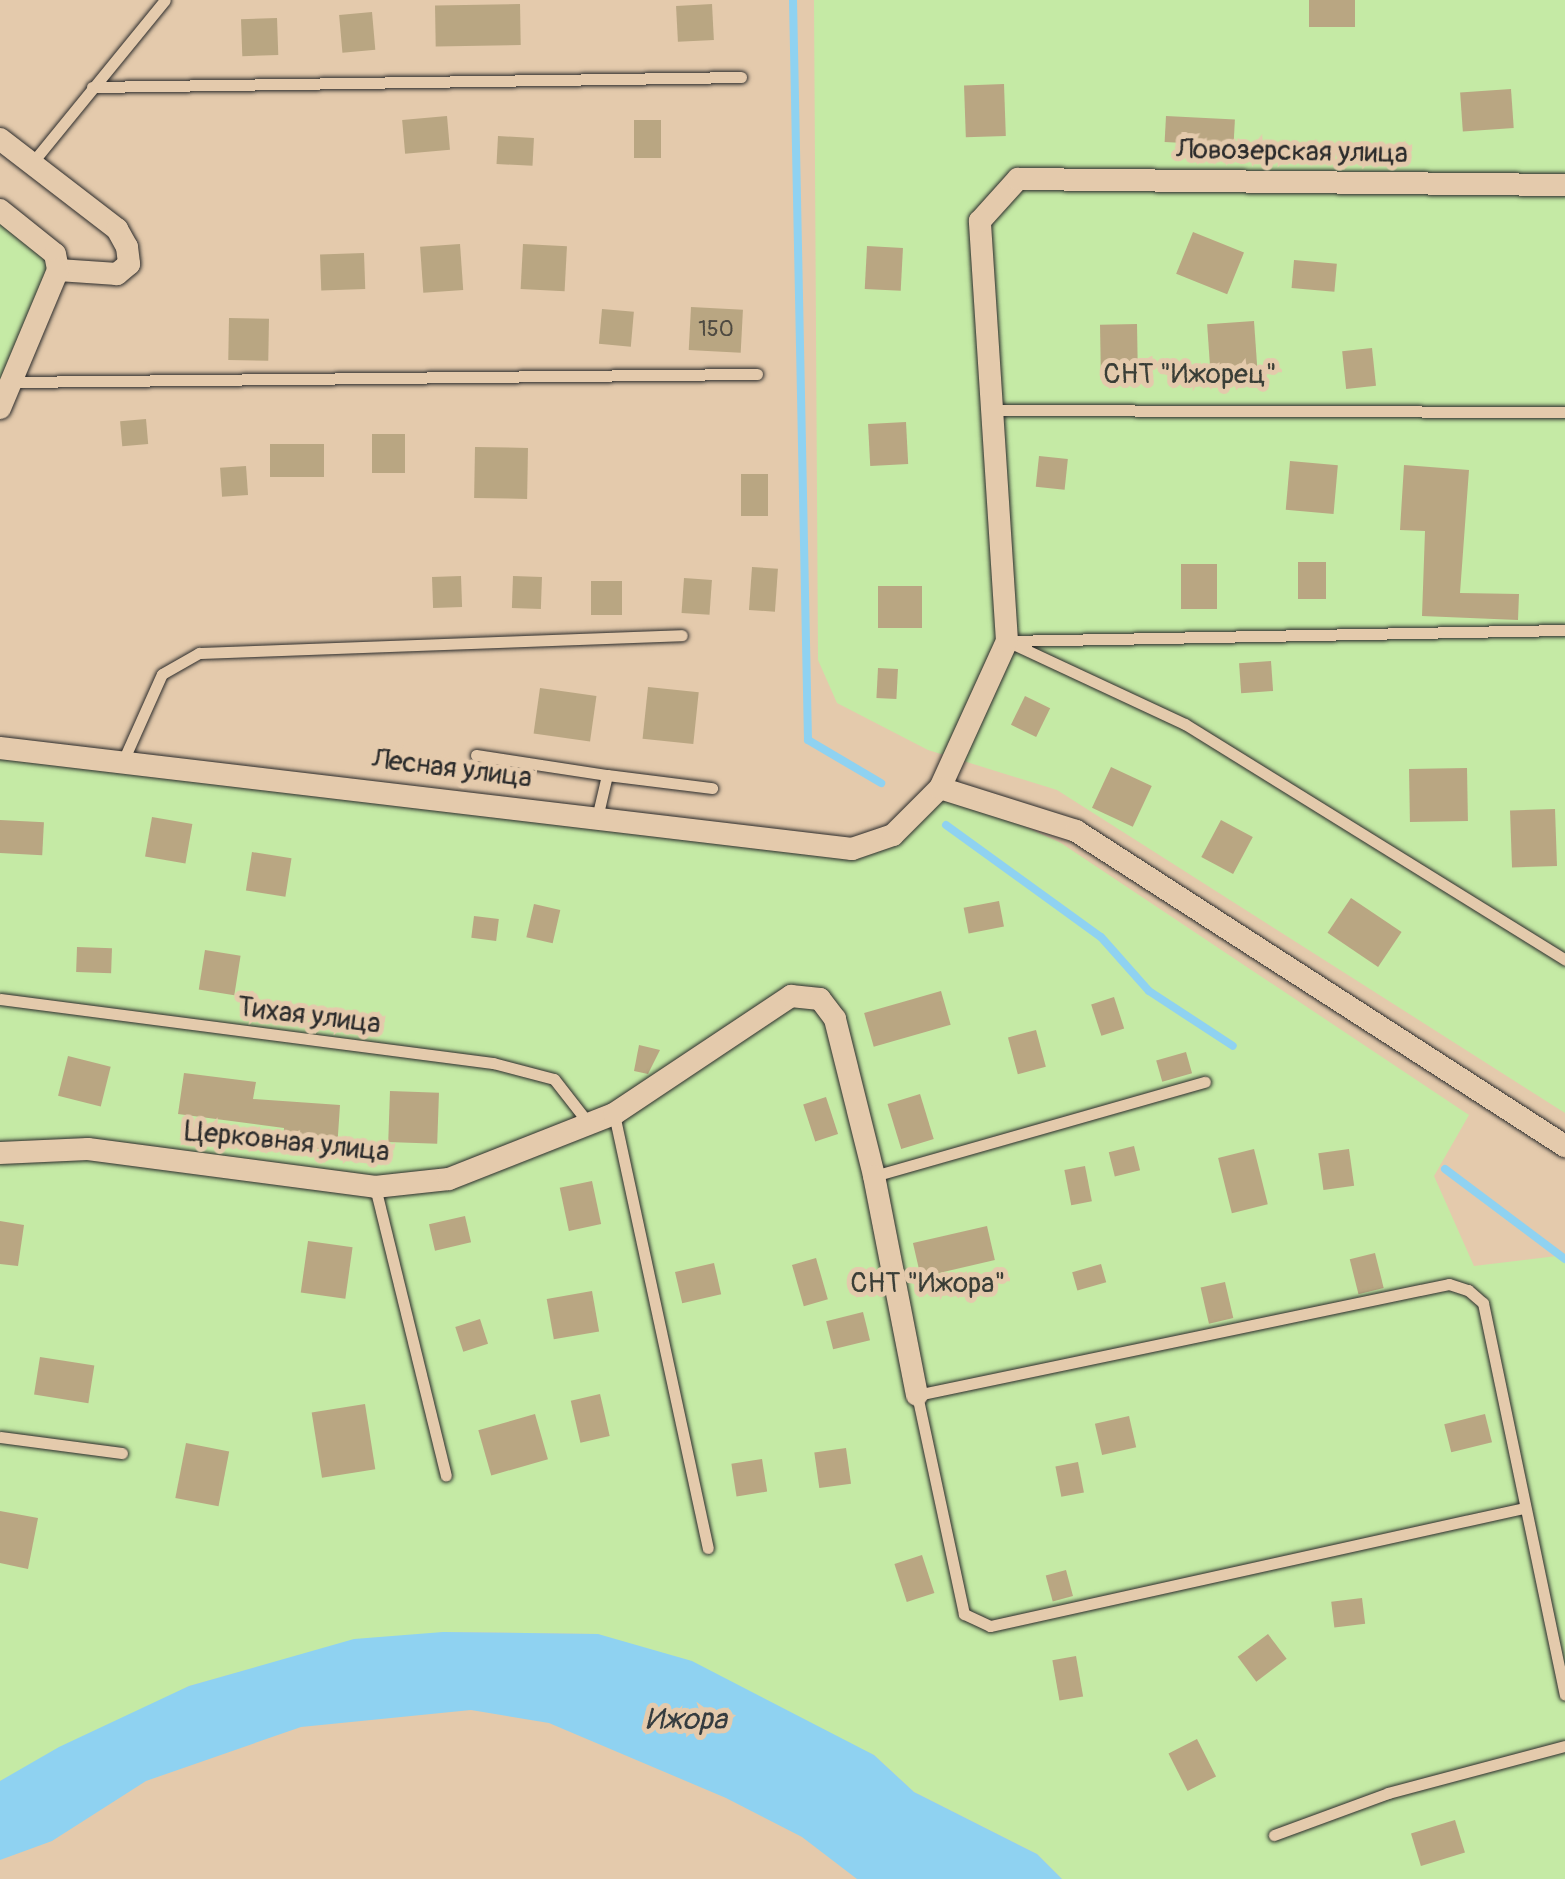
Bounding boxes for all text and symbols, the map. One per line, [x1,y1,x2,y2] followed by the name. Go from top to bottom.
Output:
[1176,133,1408,171] street label: Ловозерская улица
[698,317,734,343] house number: 150
[1103,358,1277,392] park label: СНТ "Ижорец"
[370,743,534,795] street label: Лесная улица
[236,991,382,1041] street label: Тихая улица
[183,1115,391,1169] street label: Церковная улица
[850,1267,1006,1301] park label: СНТ "Ижора"
[645,1702,727,1738] water label: Ижора

